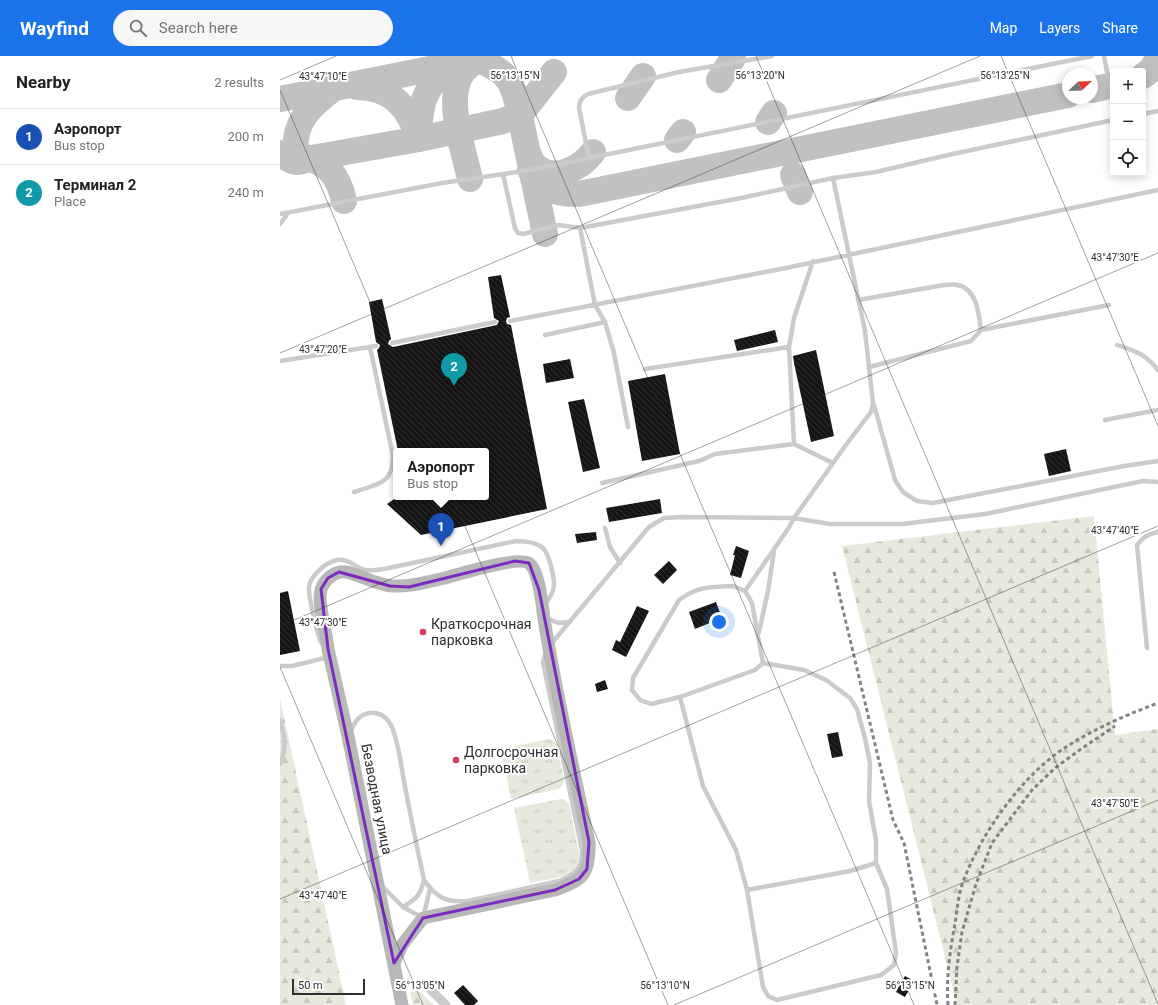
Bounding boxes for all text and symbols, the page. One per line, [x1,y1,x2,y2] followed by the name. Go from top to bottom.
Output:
[113,10,393,46] search box
[20,17,89,40] text: Wayfind
[127,17,149,39] icon: search
[159,19,238,37] text: Search here
[990,20,1017,36] text: Map
[1039,20,1080,36] text: Layers
[1102,20,1138,36] text: Share
[1062,68,1098,104] north arrow
[1110,68,1146,176] map controls
[1110,68,1146,104] button: +
[490,70,540,81] text: 56°13'15"N
[735,70,785,81] text: 56°13'20"N
[980,70,1030,81] text: 56°13'25"N
[299,71,347,82] text: 43°47'10"E
[16,72,71,92] text: Nearby
[214,75,264,90] text: 2 results
[1110,104,1146,140] button: −
[54,120,121,138] text: Аэропорт
[25,129,33,144] text: 1
[227,129,264,144] text: 200 m
[54,138,105,153] text: Bus stop
[1110,140,1146,176] button: locate
[54,176,136,194] text: Терминал 2
[25,185,33,200] text: 2
[227,185,264,200] text: 240 m
[54,194,86,209] text: Place
[1091,252,1139,263] text: 43°47'30"E
[299,344,347,355] text: 43°47'20"E
[441,353,467,386] pin: 2
[393,448,489,500] popup
[407,458,475,476] text: Аэропорт
[407,476,458,491] text: Bus stop
[428,513,454,546] pin: 1
[1091,525,1139,536] text: 43°47'40"E
[709,612,729,632] your location
[431,616,532,648] place label: Краткосрочная парковка
[299,617,347,628] text: 43°47'30"E
[418,627,428,637] marker: Краткосрочная парковка
[358,742,396,856] street label: Безводная улица
[464,744,558,776] place label: Долгосрочная парковка
[451,755,461,765] marker: Долгосрочная парковка
[1091,798,1139,809] text: 43°47'50"E
[299,890,347,901] text: 43°47'40"E
[292,977,365,996] scale bar
[298,979,323,992] text: 50 m
[395,980,445,991] text: 56°13'05"N
[640,980,690,991] text: 56°13'10"N
[885,980,935,991] text: 56°13'15"N

